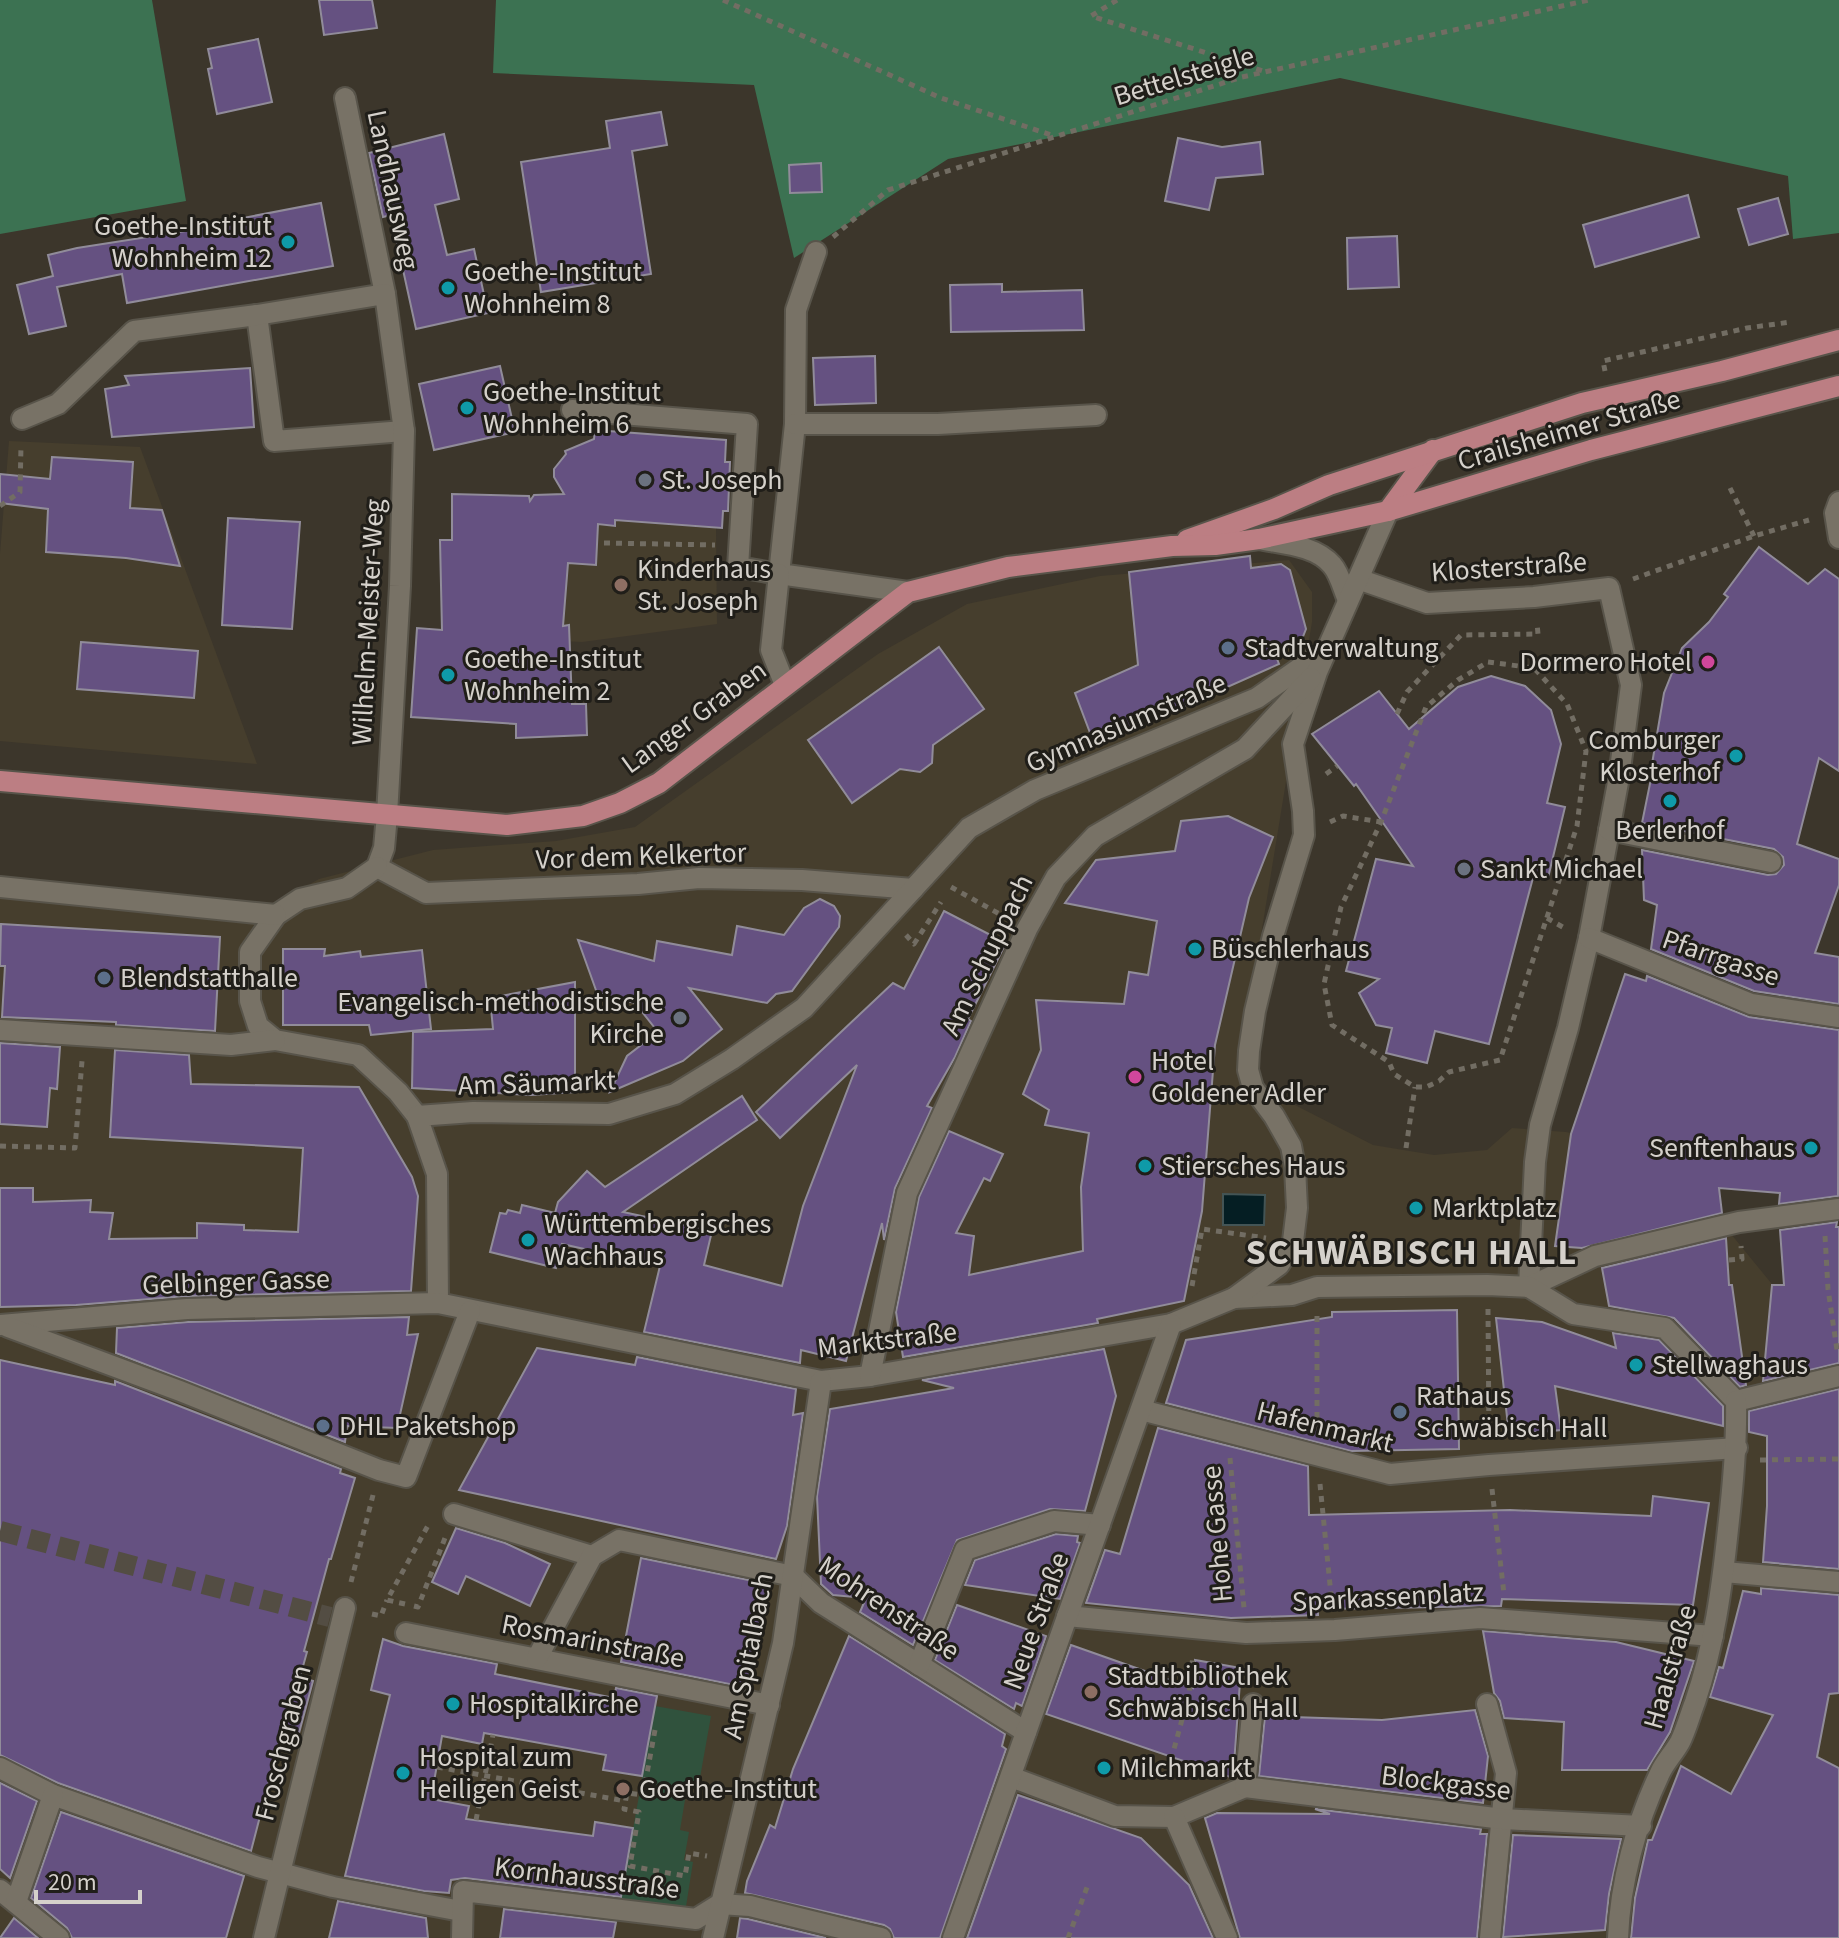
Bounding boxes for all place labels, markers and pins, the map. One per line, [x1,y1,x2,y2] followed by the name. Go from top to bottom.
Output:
[94,206,273,278] place label: Goethe-Institut Wohnheim 12
[279,233,297,251] marker: Goethe-Institut Wohnheim 12
[464,252,643,324] place label: Goethe-Institut Wohnheim 8
[439,279,457,297] marker: Goethe-Institut Wohnheim 8
[483,372,662,444] place label: Goethe-Institut Wohnheim 6
[458,399,476,417] marker: Goethe-Institut Wohnheim 6
[661,460,782,500] place label: St. Joseph
[636,471,654,489] marker: St. Joseph
[637,549,771,621] place label: Kinderhaus St. Joseph
[612,576,630,594] marker: Kinderhaus St. Joseph
[1244,628,1439,668] place label: Stadtverwaltung
[464,639,643,711] place label: Goethe-Institut Wohnheim 2
[1219,639,1237,657] marker: Stadtverwaltung
[1520,642,1692,682] place label: Dormero Hotel
[1699,653,1717,671] marker: Dormero Hotel
[439,666,457,684] marker: Goethe-Institut Wohnheim 2
[1588,720,1721,792] place label: Comburger Klosterhof
[1727,747,1745,765] marker: Comburger Klosterhof
[1661,792,1679,810] marker: Berlerhof
[1615,810,1725,850] place label: Berlerhof
[1480,849,1643,889] place label: Sankt Michael
[1455,860,1473,878] marker: Sankt Michael
[1211,929,1369,969] place label: Büschlerhaus
[1186,940,1204,958] marker: Büschlerhaus
[120,958,298,998] place label: Blendstatthalle
[95,969,113,987] marker: Blendstatthalle
[337,982,664,1054] place label: Evangelisch-methodistische Kirche
[671,1009,689,1027] marker: Evangelisch-methodistische Kirche
[1151,1041,1326,1113] place label: Hotel Goldener Adler
[1126,1068,1144,1086] marker: Hotel Goldener Adler
[1649,1128,1795,1168] place label: Senftenhaus
[1802,1139,1820,1157] marker: Senftenhaus
[1161,1146,1345,1186] place label: Stiersches Haus
[1136,1157,1154,1175] marker: Stiersches Haus
[1432,1188,1557,1228] place label: Marktplatz
[1407,1199,1425,1217] marker: Marktplatz
[544,1204,771,1276] place label: Württembergisches Wachhaus
[519,1231,537,1249] marker: Württembergisches Wachhaus
[1652,1345,1808,1385] place label: Stellwaghaus
[1627,1356,1645,1374] marker: Stellwaghaus
[1416,1376,1607,1448] place label: Rathaus Schwäbisch Hall
[1391,1403,1409,1421] marker: Rathaus Schwäbisch Hall
[339,1406,516,1446] place label: DHL Paketshop
[314,1417,332,1435] marker: DHL Paketshop
[1107,1656,1298,1728] place label: Stadtbibliothek Schwäbisch Hall
[1082,1683,1100,1701] marker: Stadtbibliothek Schwäbisch Hall
[469,1684,639,1724] place label: Hospitalkirche
[444,1695,462,1713] marker: Hospitalkirche
[419,1737,580,1809] place label: Hospital zum Heiligen Geist
[1120,1748,1253,1788] place label: Milchmarkt
[1095,1759,1113,1777] marker: Milchmarkt
[394,1764,412,1782] marker: Hospital zum Heiligen Geist
[639,1769,818,1809] place label: Goethe-Institut
[614,1780,632,1798] marker: Goethe-Institut

